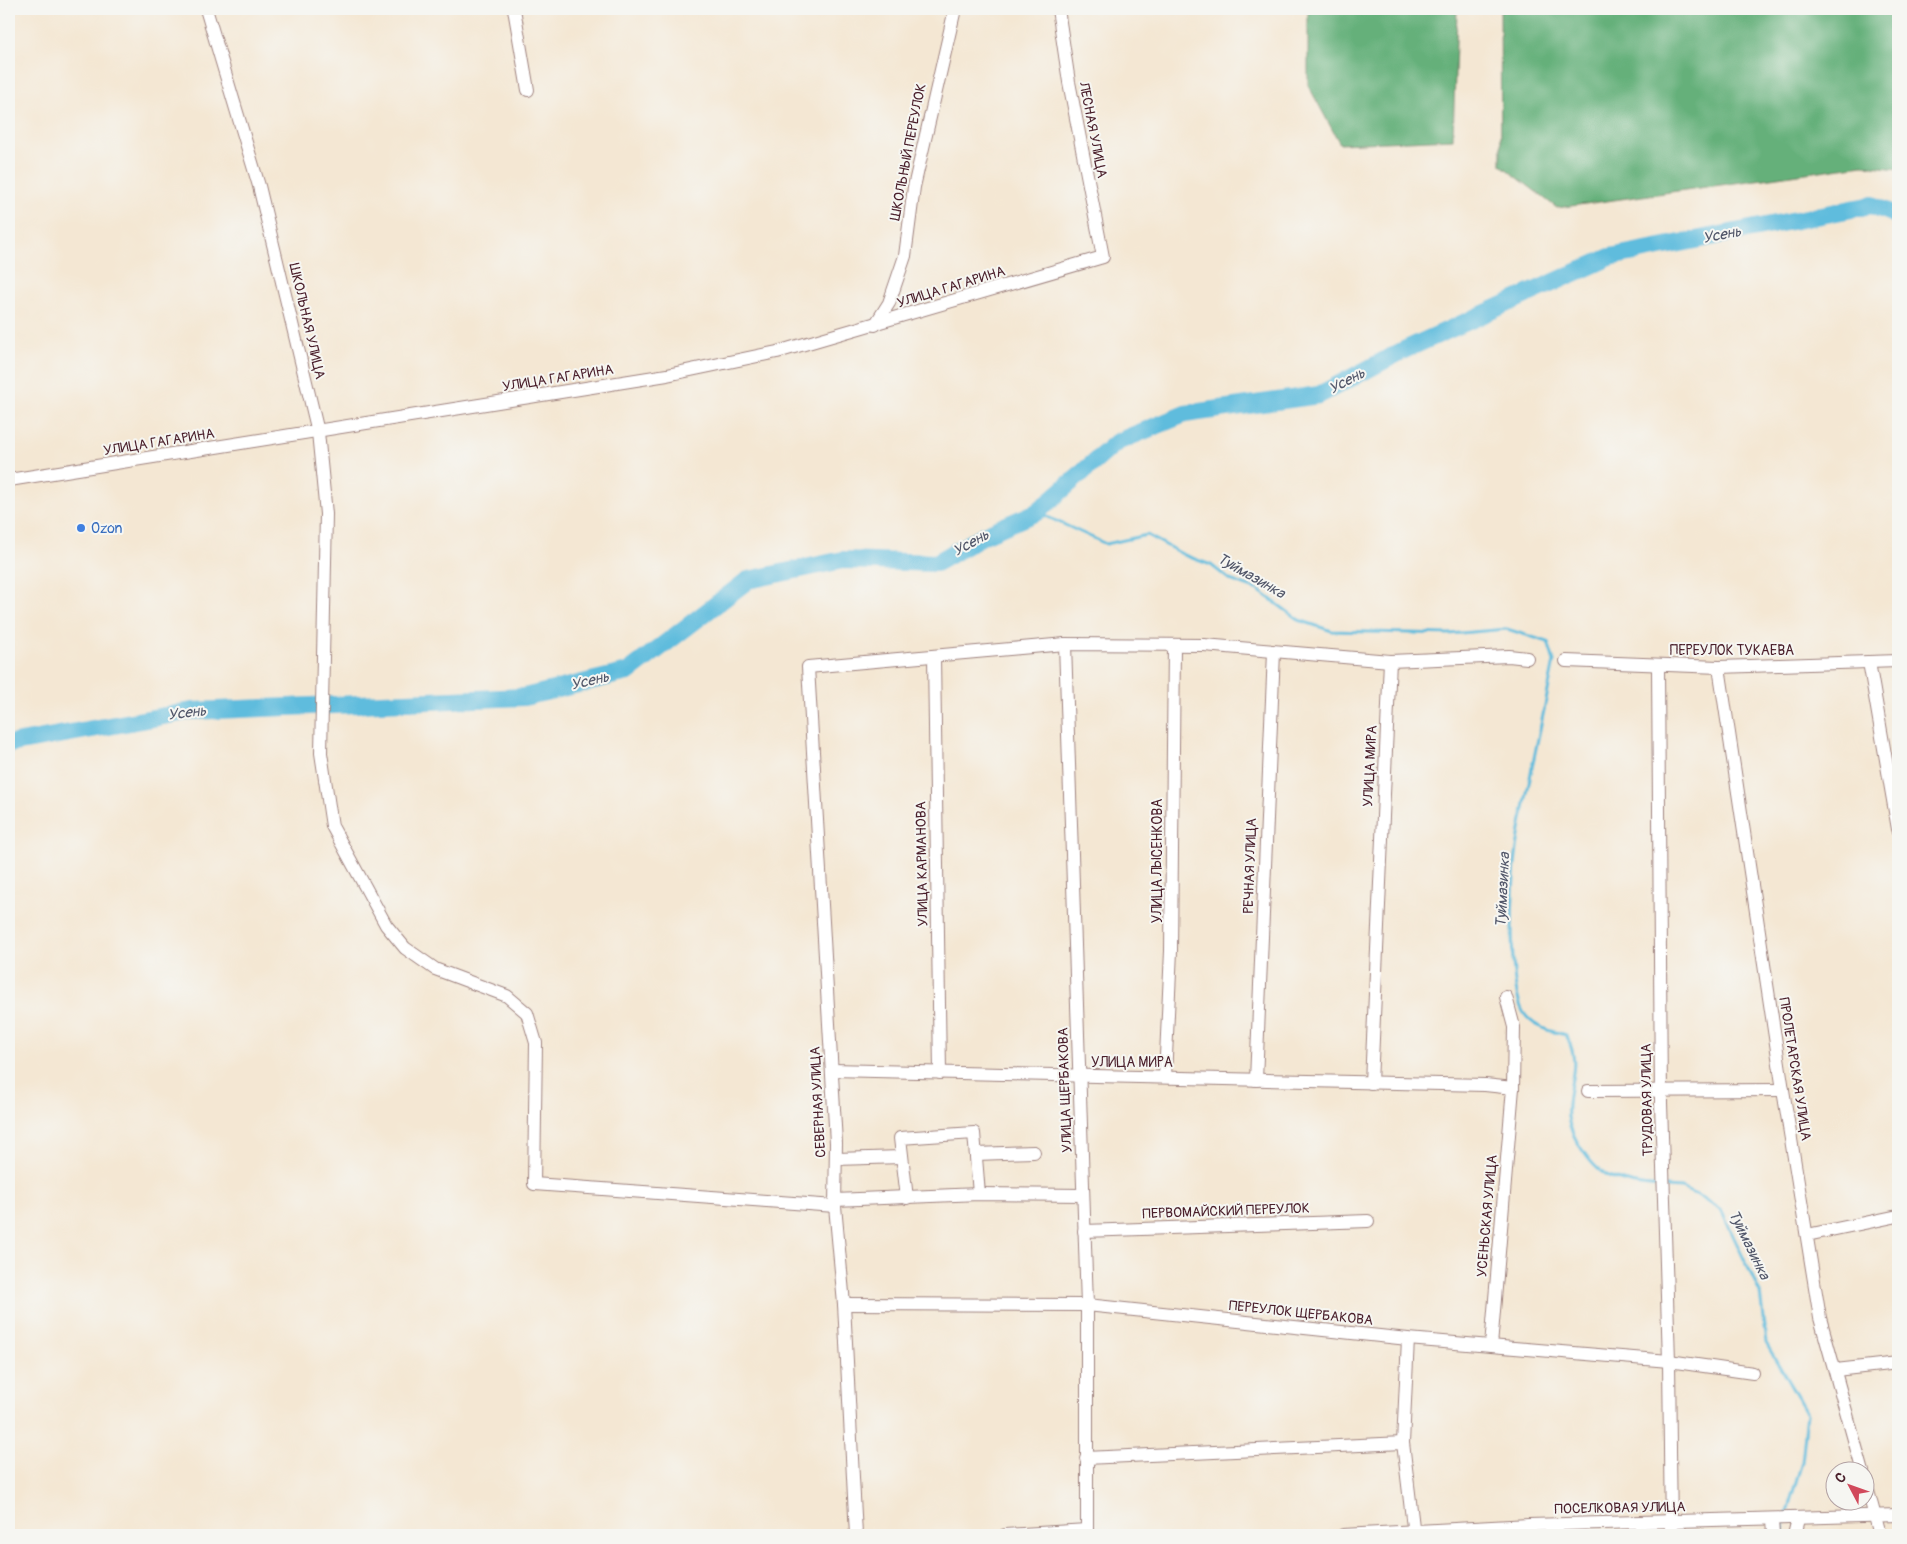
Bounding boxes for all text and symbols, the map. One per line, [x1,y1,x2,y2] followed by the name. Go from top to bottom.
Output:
[1075,79,1111,180] street label: ЛЕСНАЯ УЛИЦА
[886,82,930,222] street label: ШКОЛЬНЫЙ ПЕРЕУЛОК
[1701,222,1743,248] water label: Усень
[285,261,329,381] street label: ШКОЛЬНАЯ УЛИЦА
[895,262,1007,312] street label: УЛИЦА ГАГАРИНА
[501,361,615,395] street label: УЛИЦА ГАГАРИНА
[1326,364,1368,398] water label: Усень
[102,425,216,459] street label: УЛИЦА ГАГАРИНА
[91,520,123,537] place label: Ozon
[75,522,87,534] marker: Ozon
[950,525,992,561] water label: Усень
[1214,549,1289,603] water label: Туймазинка
[1670,642,1794,659] street label: ПЕРЕУЛОК ТУКАЕВА
[569,667,611,695] water label: Усень
[167,701,207,725] water label: Усень
[1359,725,1381,807] street label: УЛИЦА МИРА
[1149,799,1166,923] street label: УЛИЦА ЛЫСЕНКОВА
[912,801,932,927] street label: УЛИЦА КАРМАНОВА
[1240,818,1260,914] street label: РЕЧНАЯ УЛИЦА
[1492,851,1515,928] water label: Туймазинка
[1775,996,1815,1142] street label: ПРОЛЕТАРСКАЯ УЛИЦА
[1054,1027,1076,1153] street label: УЛИЦА ЩЕРБАКОВА
[1638,1043,1656,1157] street label: ТРУДОВАЯ УЛИЦА
[807,1046,829,1158] street label: СЕВЕРНАЯ УЛИЦА
[1091,1054,1173,1071] street label: УЛИЦА МИРА
[1473,1154,1501,1278] street label: УСЕНЬСКАЯ УЛИЦА
[1142,1200,1310,1222] street label: ПЕРВОМАЙСКИЙ ПЕРЕУЛОК
[1724,1207,1774,1284] water label: Туймазинка
[1228,1297,1374,1329] street label: ПЕРЕУЛОК ЩЕРБАКОВА
[1824,1462,1874,1512] north arrow
[1831,1469,1850,1487] text: С
[1554,1498,1686,1518] street label: ПОСЕЛКОВАЯ УЛИЦА

